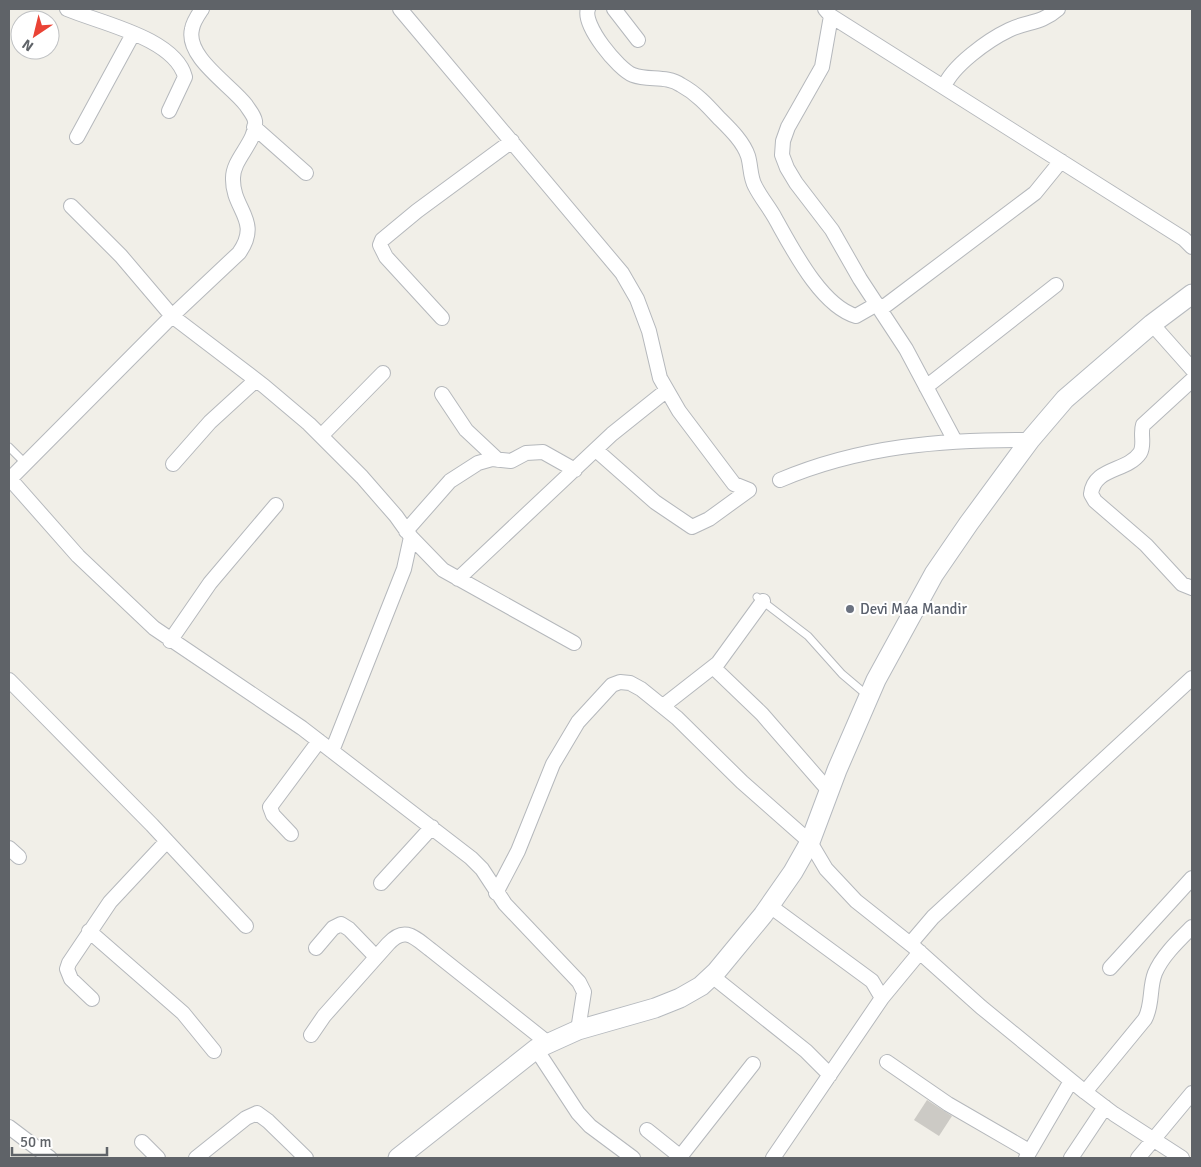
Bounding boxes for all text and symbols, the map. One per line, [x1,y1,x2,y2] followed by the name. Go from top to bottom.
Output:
[10,10,60,60] north arrow
[19,35,37,55] text: N
[860,600,968,618] place label: Devi Maa Mandir
[844,603,856,615] marker: Devi Maa Mandir
[12,1124,108,1156] scale bar
[20,1133,51,1151] text: 50 m

